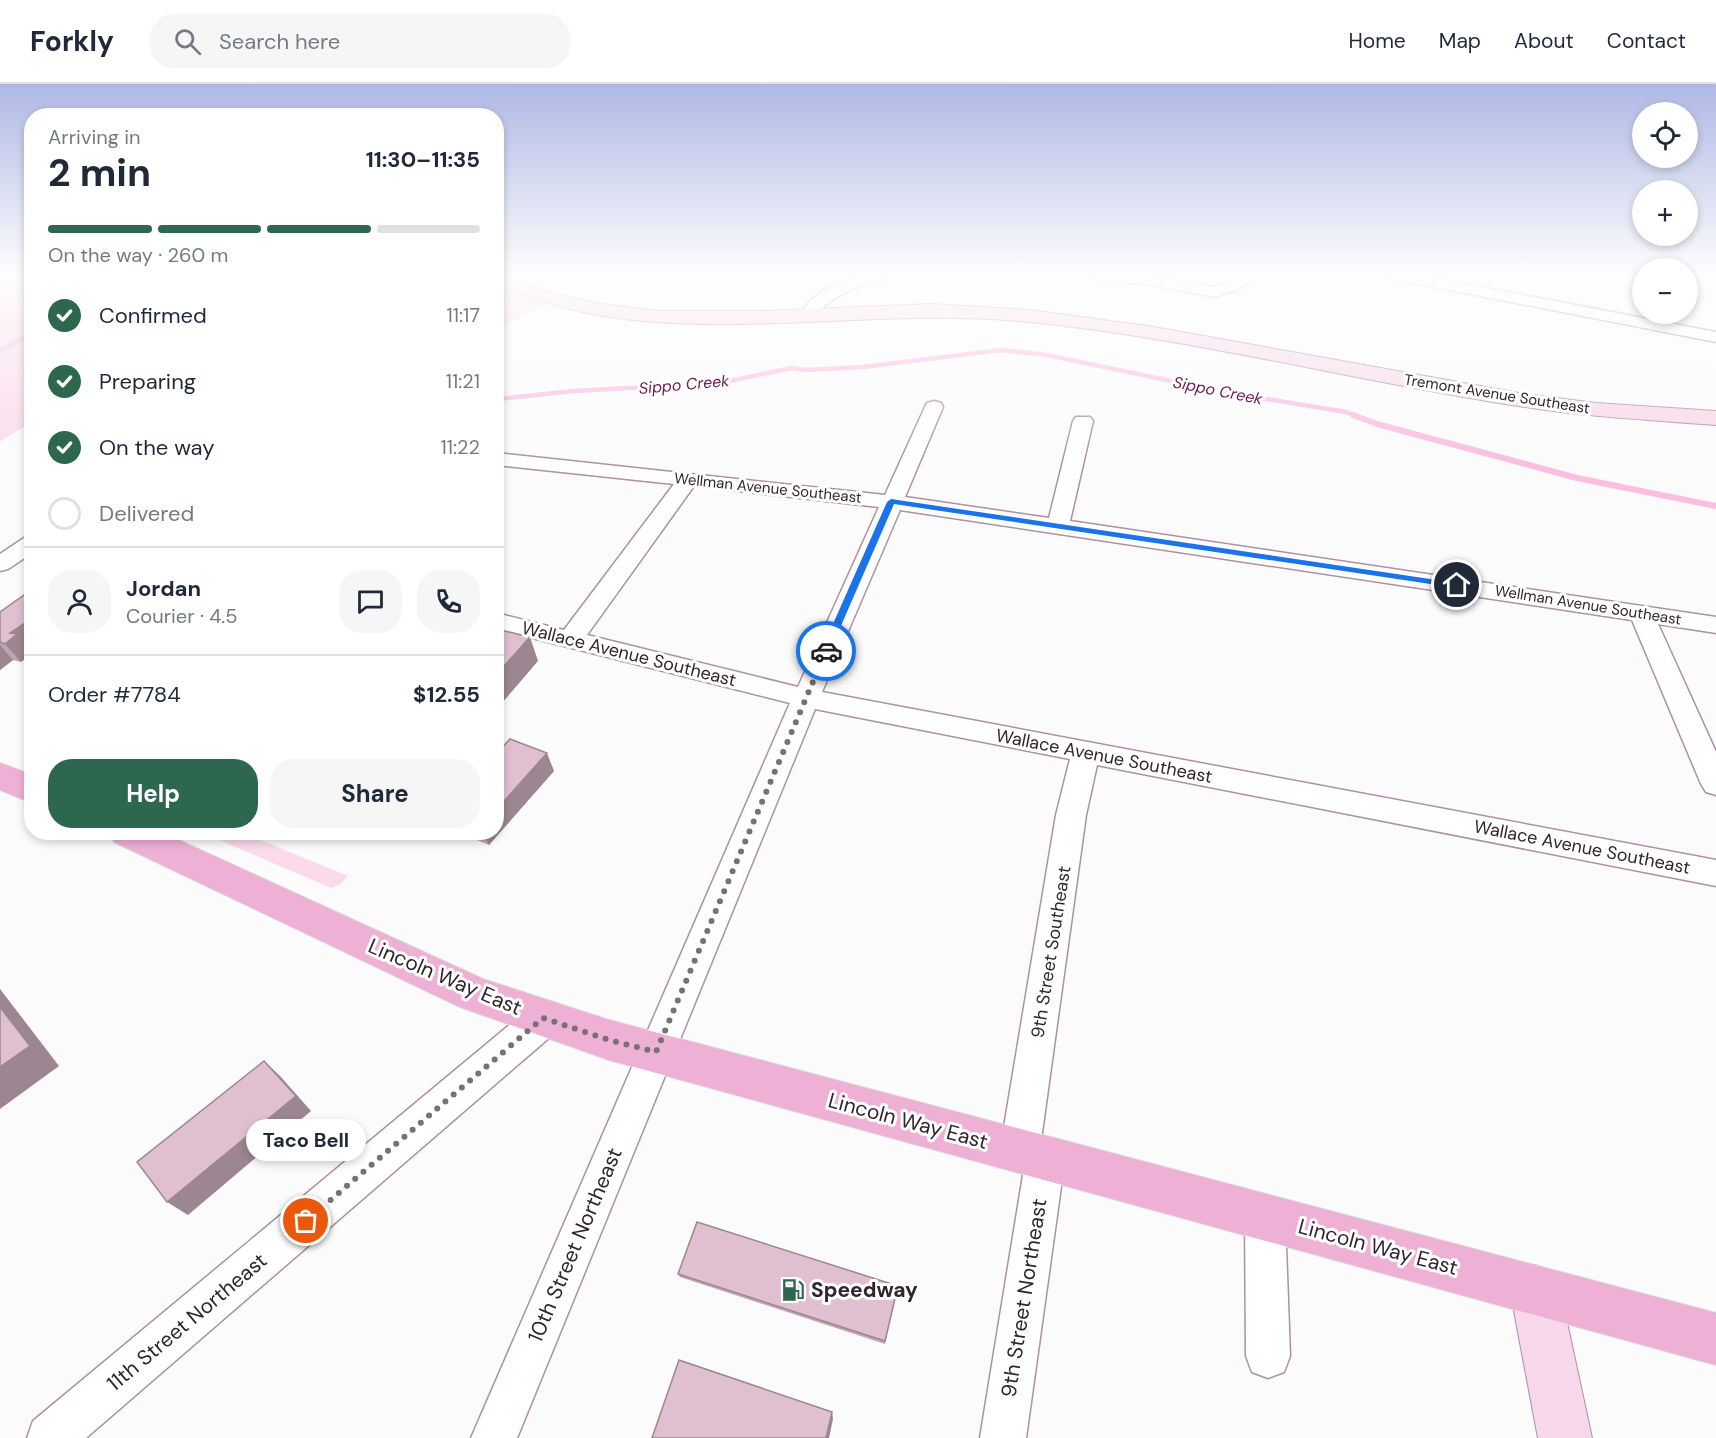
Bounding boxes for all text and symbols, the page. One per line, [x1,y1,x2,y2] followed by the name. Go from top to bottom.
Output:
[150,14,570,68] search box
[30,23,114,60] text: Forkly
[171,25,204,58] icon: search
[219,27,340,56] text: Search here
[1348,27,1406,55] text: Home
[1439,27,1481,55] text: Map
[1514,27,1574,55] text: About
[1607,27,1686,55] text: Contact
[1632,102,1698,324] map controls
[1632,102,1698,168] button: locate
[48,124,140,150] text: Arriving in
[366,145,480,174] text: 11:30–11:35
[48,147,151,198] text: 2 min
[1632,180,1698,246] button: +
[48,242,228,268] text: On the way · 260 m
[1632,258,1698,324] button: −
[48,299,81,332] icon: check
[99,301,207,330] text: Confirmed
[447,302,480,328] text: 11:17
[48,365,81,398] icon: check
[99,367,196,396] text: Preparing
[446,368,480,394] text: 11:21
[1403,369,1591,419] street label: Tremont Avenue Southeast
[638,370,731,399] water label: Sippo Creek
[1171,372,1265,410] water label: Sippo Creek
[48,431,81,464] icon: check
[99,433,214,462] text: On the way
[440,434,480,460] text: 11:22
[673,468,863,508] street label: Wellman Avenue Southeast
[99,499,194,528] text: Delivered
[1431,559,1482,610] pin
[1440,568,1473,601] icon: home
[48,570,111,633] button: person
[339,570,402,633] button: chat
[417,570,480,633] button: phone
[126,574,201,603] text: Jordan
[1493,580,1683,630] street label: Wellman Avenue Southeast
[126,603,238,629] text: Courier · 4.5
[519,616,739,692] street label: Wallace Avenue Southeast
[796,621,856,681] courier
[810,635,843,668] icon: car
[48,680,181,709] text: Order #7784
[413,680,480,709] text: $12.55
[994,723,1214,789] street label: Wallace Avenue Southeast
[48,759,258,828] button: Help
[270,759,480,828] button: Share
[1472,814,1692,880] street label: Wallace Avenue Southeast
[1026,864,1076,1040] street label: 9th Street Southeast
[364,932,526,1022] street label: Lincoln Way East
[825,1086,991,1156] street label: Lincoln Way East
[246,1119,366,1161] callout: Taco Bell
[263,1127,349,1153] text: Taco Bell
[521,1144,629,1346] street label: 10th Street Northeast
[280,1195,331,1246] pin
[994,1197,1054,1399] street label: 9th Street Northeast
[289,1204,322,1237] icon: bag
[1295,1212,1461,1282] street label: Lincoln Way East
[101,1247,273,1397] street label: 11th Street Northeast
[811,1276,918,1304] place label: Speedway
[780,1277,806,1303] fuel station icon: Speedway

